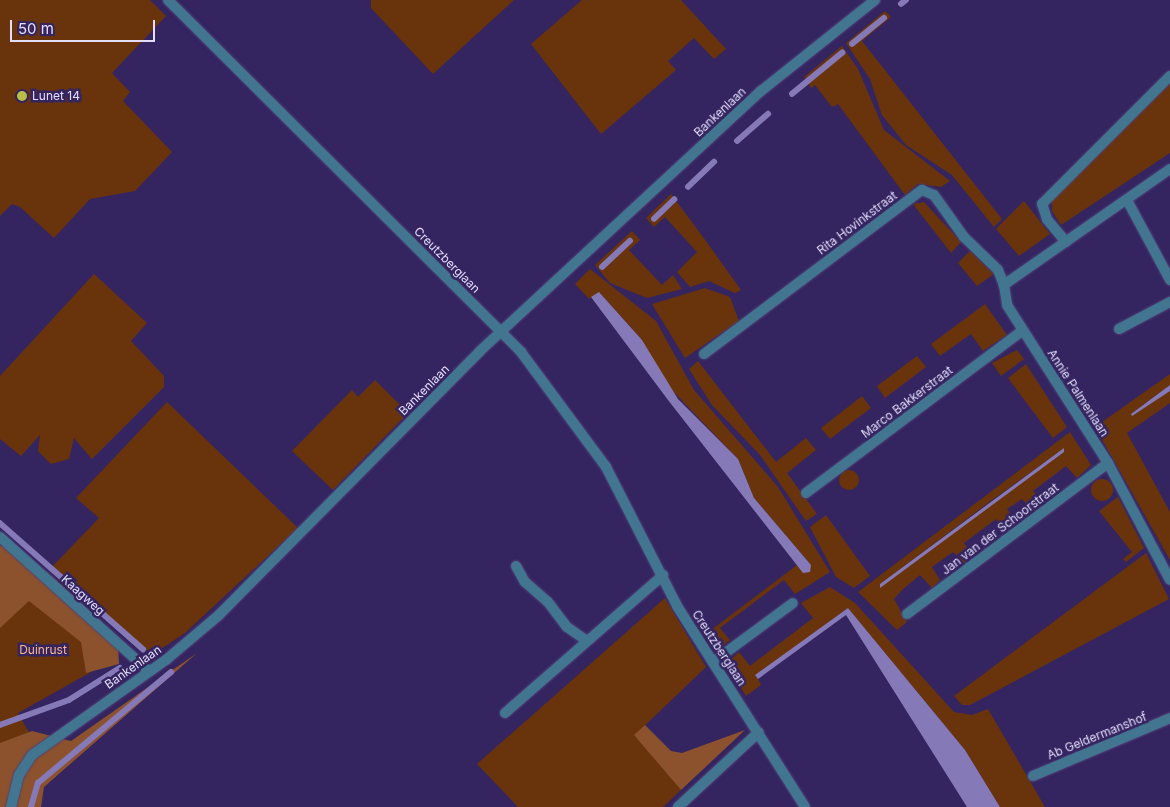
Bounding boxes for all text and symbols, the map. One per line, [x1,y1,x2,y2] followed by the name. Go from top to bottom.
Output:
[12,10,158,42] scale bar
[18,19,54,38] text: 50 m
[691,84,749,140] street label: Bankenlaan
[32,89,80,103] place label: Lunet 14
[16,90,28,102] marker: Lunet 14
[814,188,900,258] street label: Rita Hovinkstraat
[411,224,483,296] street label: Creutzberglaan
[1044,347,1112,439] street label: Annie Palmenlaan
[396,362,452,418] street label: Bankenlaan
[859,363,955,441] street label: Marco Bakkerstraat
[939,480,1061,578] street label: Jan van der Schoorstraat
[59,572,107,618] street label: Kaagweg
[689,608,749,688] street label: Creutzberglaan
[102,642,164,692] street label: Bankenlaan
[19,643,67,657] park label: Duinrust
[1045,709,1149,763] street label: Ab Geldermanshof

